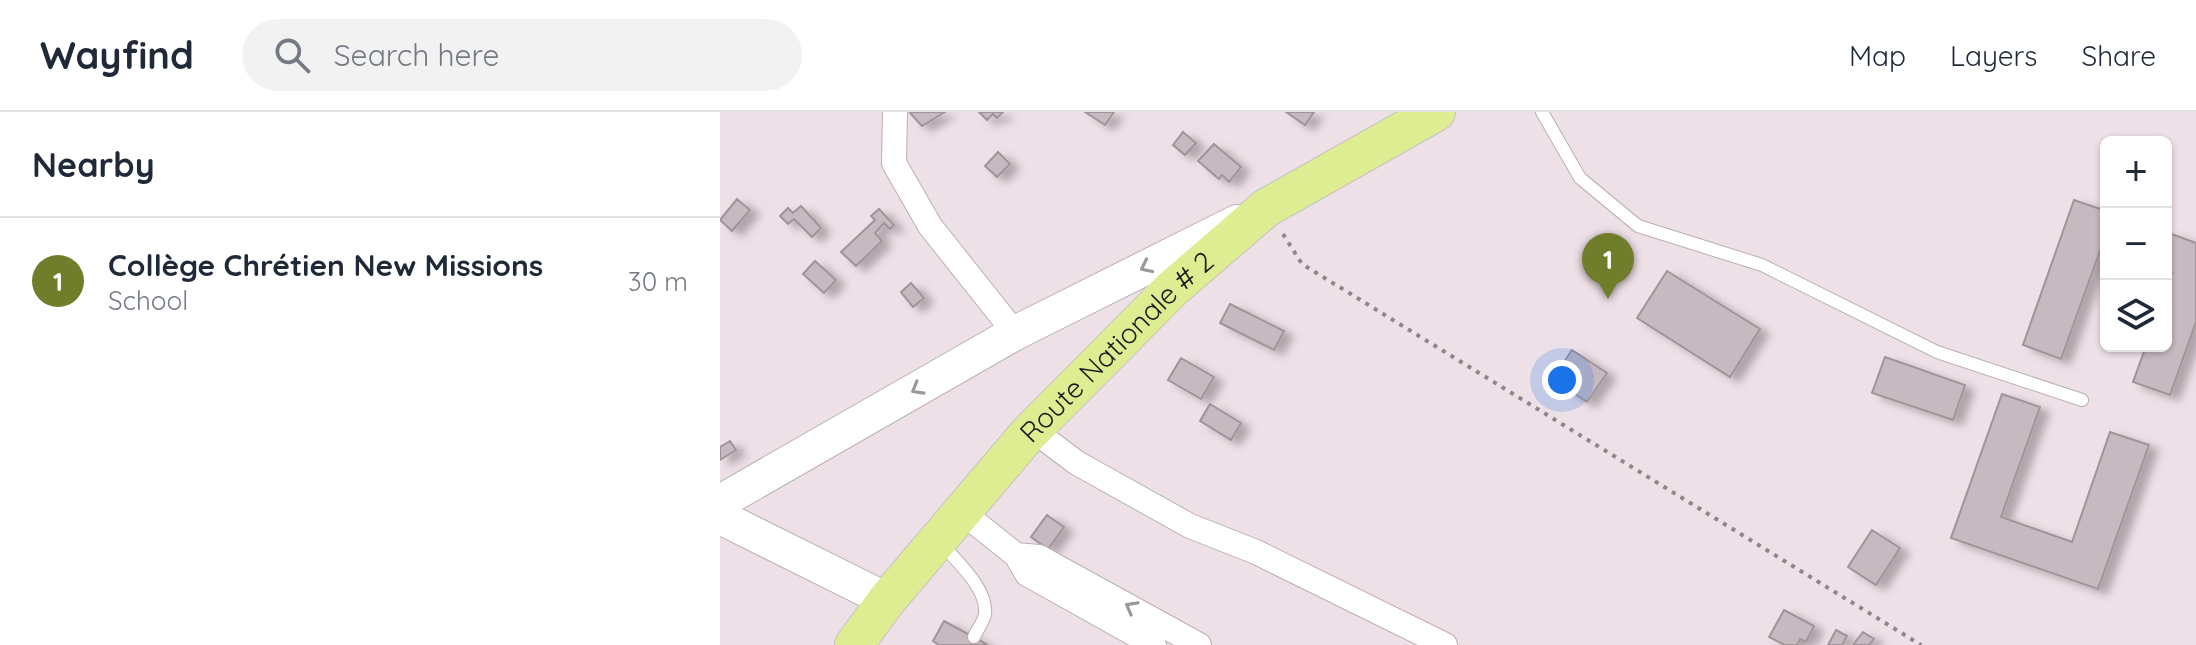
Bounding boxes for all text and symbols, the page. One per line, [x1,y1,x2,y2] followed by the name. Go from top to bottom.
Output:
[242,19,802,91] search box
[40,31,194,79] text: Wayfind
[270,33,314,77] icon: search
[334,36,499,74] text: Search here
[1849,38,1906,73] text: Map
[1950,38,2037,73] text: Layers
[2081,38,2156,73] text: Share
[2100,136,2172,352] map controls
[2100,136,2172,208] button: +
[32,143,155,186] text: Nearby
[2100,208,2172,280] button: −
[1582,233,1634,299] pin: 1
[1012,243,1220,449] street label: Route Nationale # 2
[108,246,543,284] text: Collège Chrétien New Missions
[1140,258,1155,273] one-way arrow
[53,265,63,298] text: 1
[628,265,688,298] text: 30 m
[2100,280,2172,352] button: layers
[108,284,188,317] text: School
[1542,360,1582,400] your location
[911,379,926,395] one-way arrow
[1124,602,1139,617] one-way arrow

